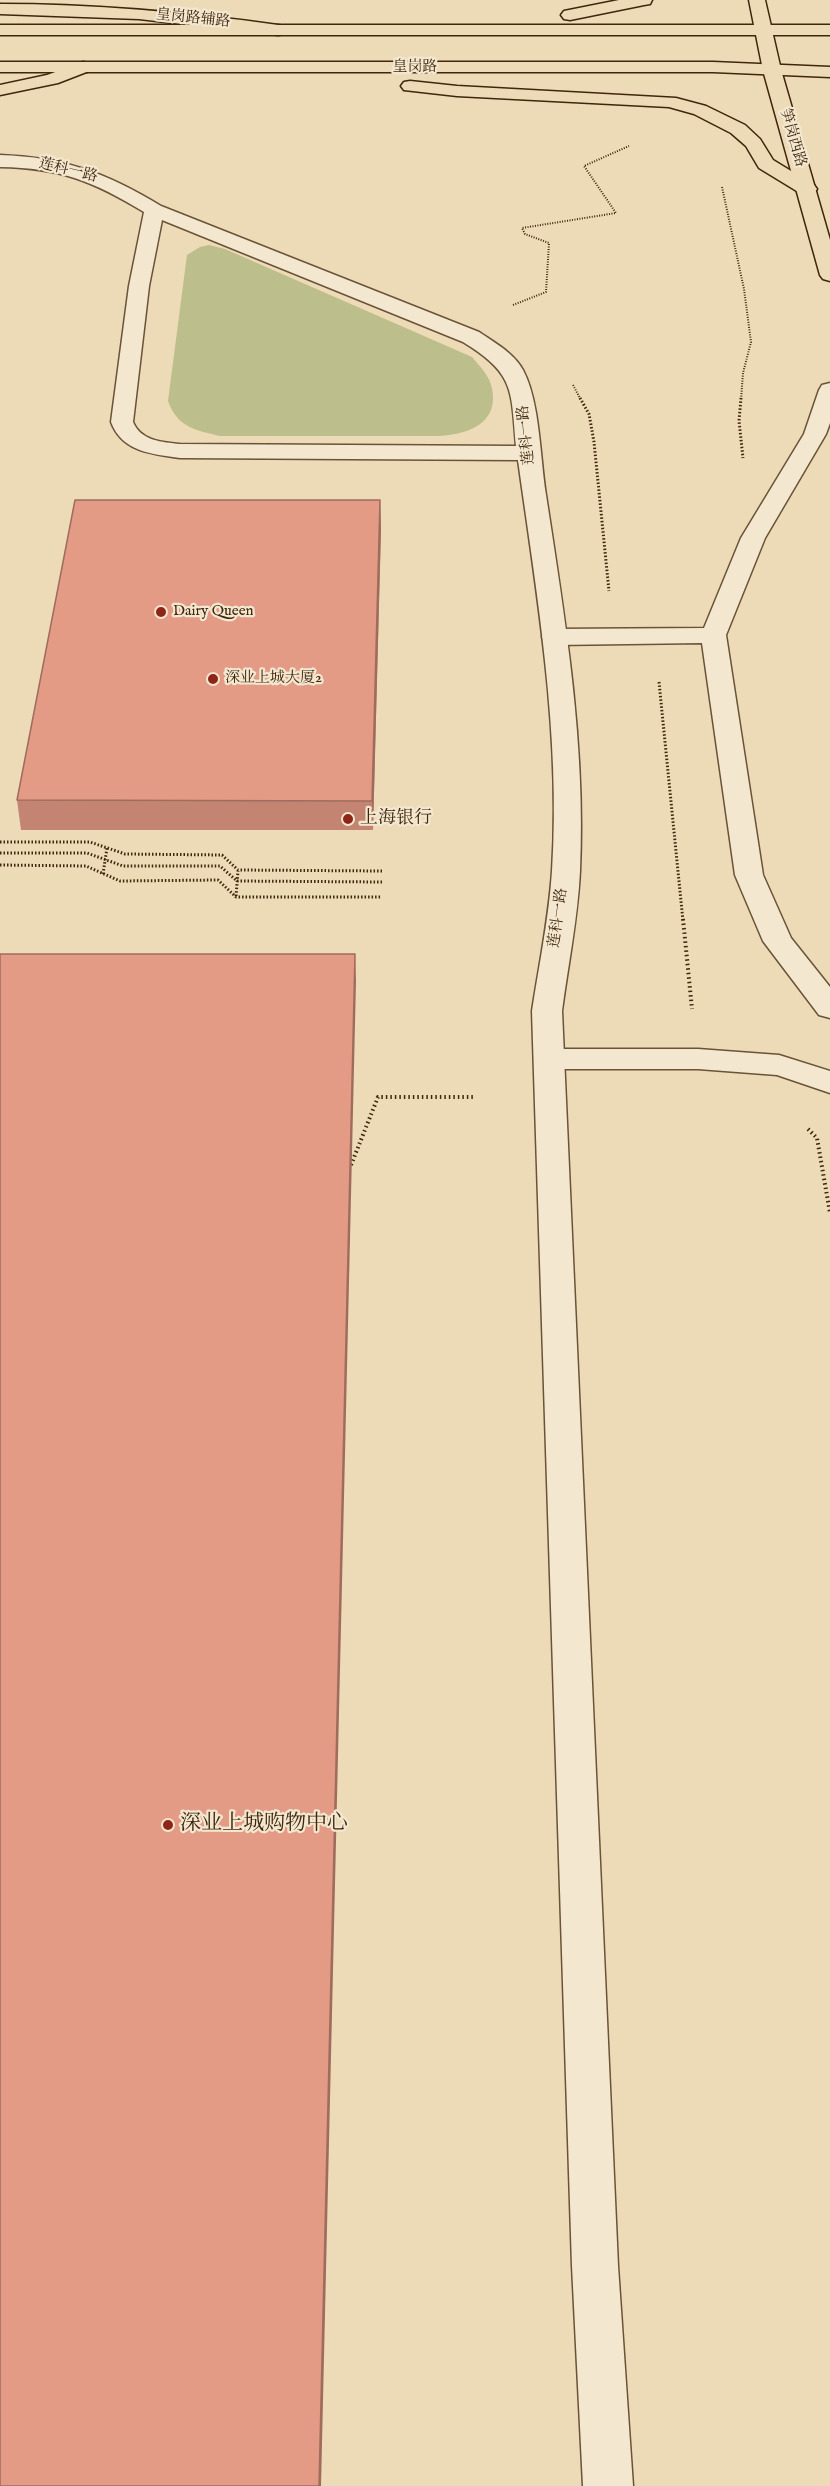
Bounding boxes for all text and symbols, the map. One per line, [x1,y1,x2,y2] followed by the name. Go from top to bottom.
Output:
[155,6,231,32] street label: 皇岗路辅路
[393,59,437,77] street label: 皇岗路
[775,107,809,169] street label: 笋岗西路
[37,155,99,187] street label: 莲科一路
[515,404,539,466] street label: 莲科一路
[173,603,254,621] place label: Dairy Queen
[154,605,168,619] marker: Dairy Queen
[225,670,322,688] place label: 深业上城大厦2
[206,672,220,686] marker: 深业上城大厦2
[360,808,432,830] place label: 上海银行
[341,812,355,826] marker: 上海银行
[546,887,572,949] street label: 莲科一路
[180,1812,348,1838] place label: 深业上城购物中心
[161,1818,175,1832] marker: 深业上城购物中心

